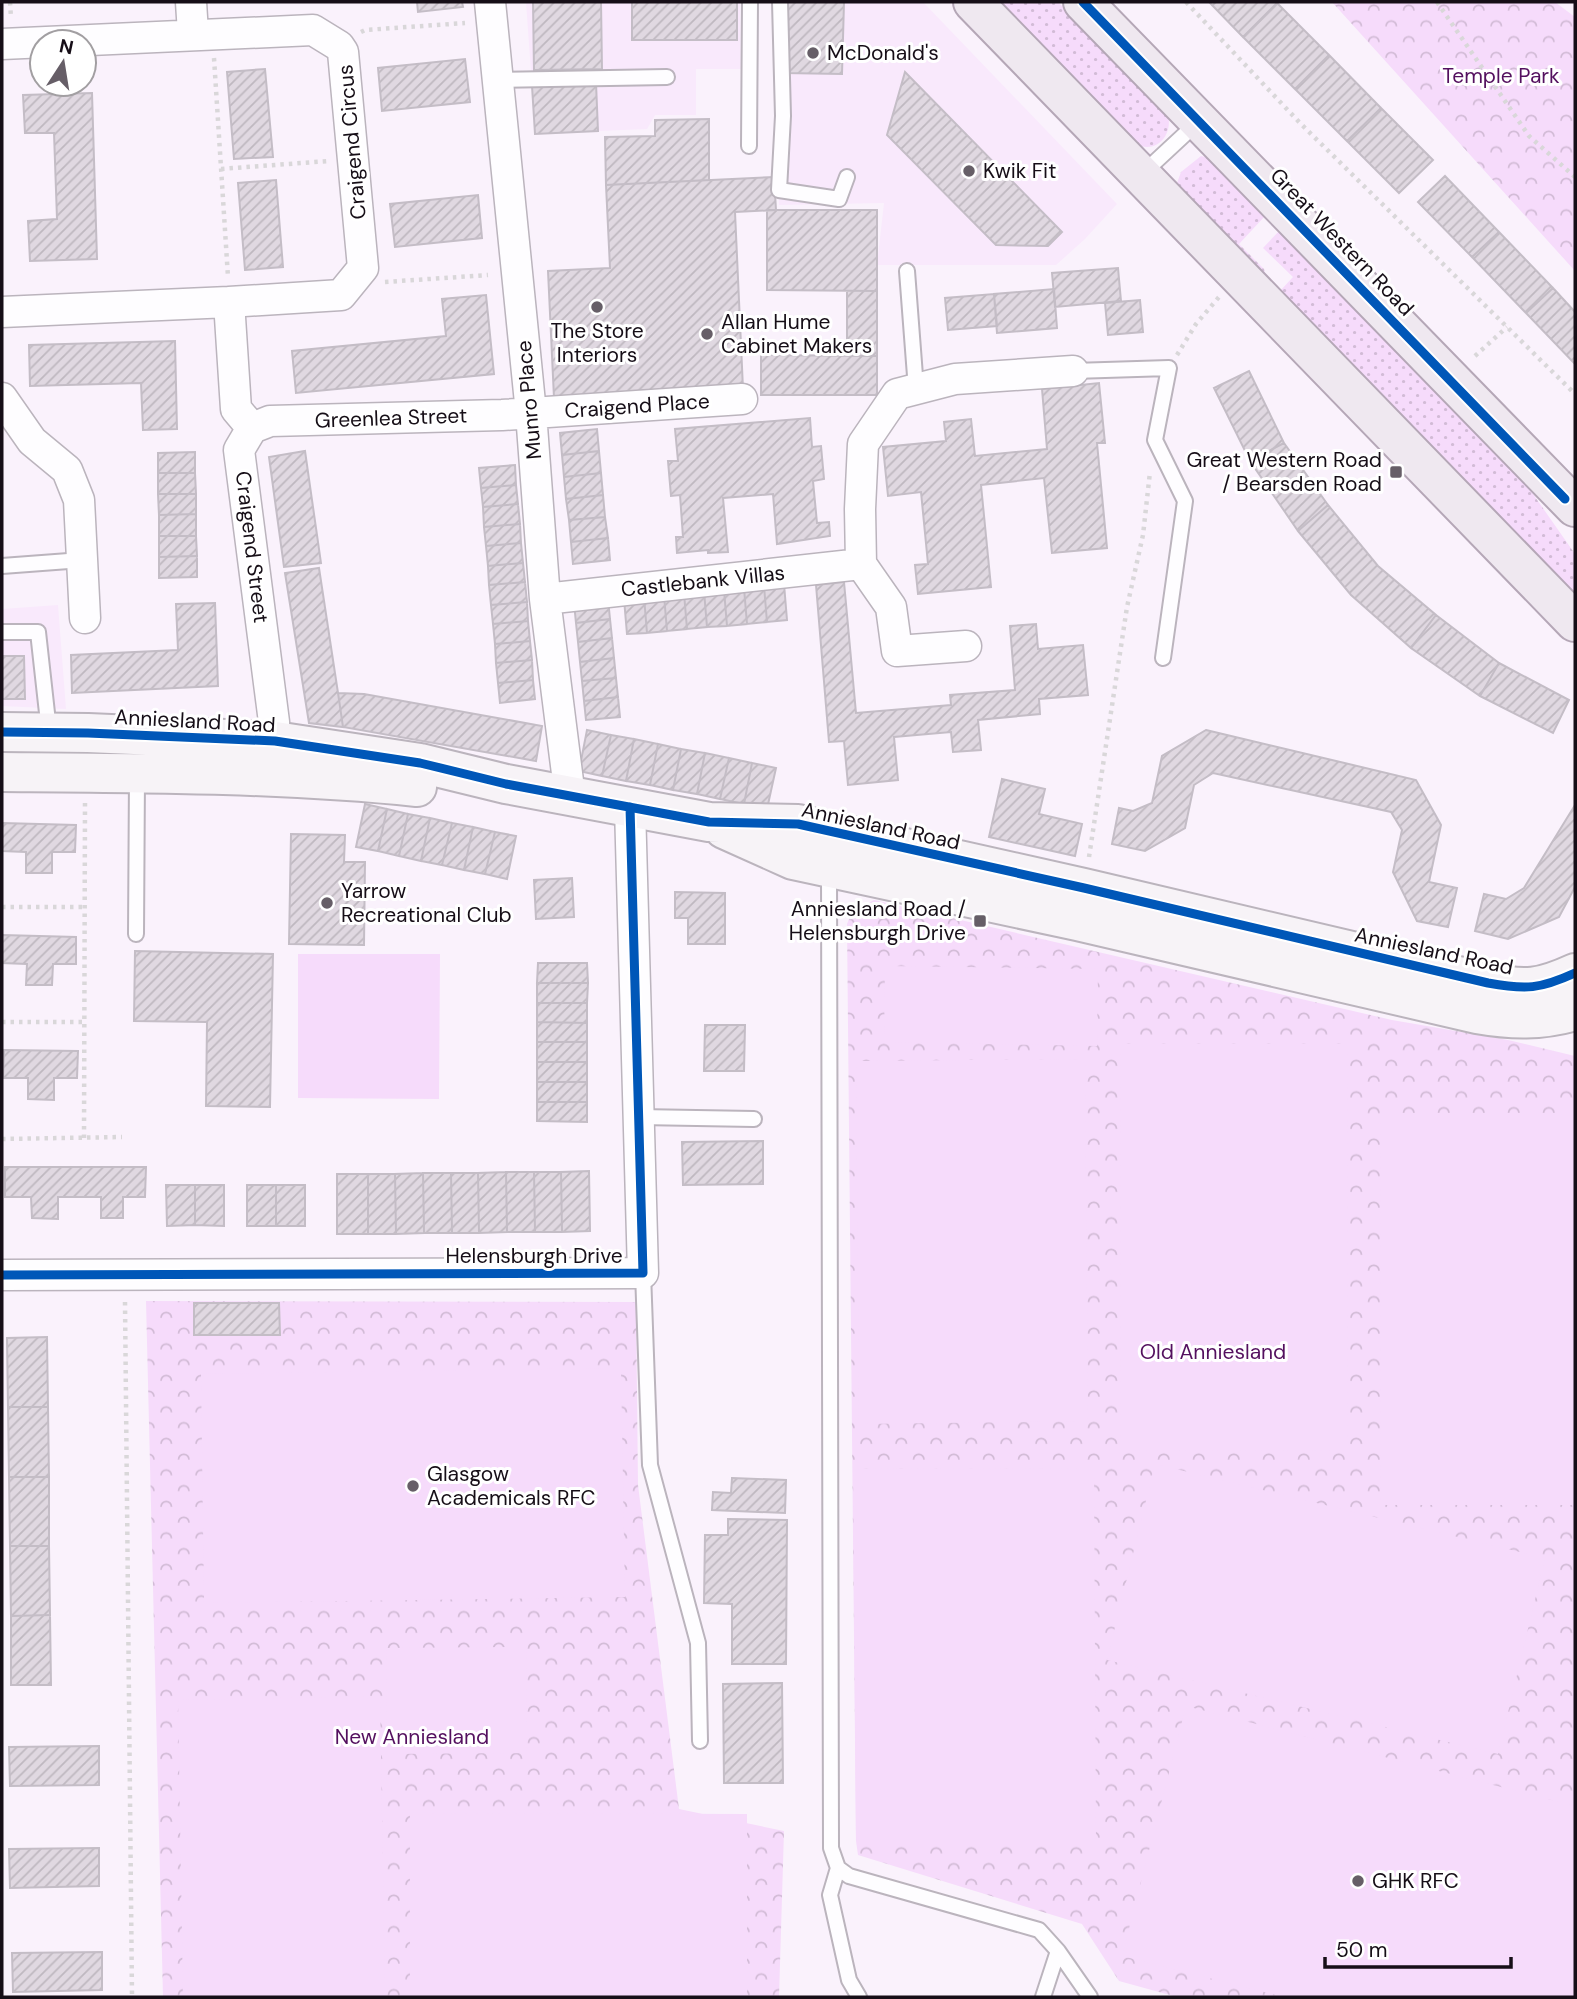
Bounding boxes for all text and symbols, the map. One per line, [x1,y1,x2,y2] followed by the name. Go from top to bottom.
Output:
[28,28,98,98] north arrow
[57,33,76,61] text: N
[827,39,939,67] place label: McDonald's
[805,45,821,61] marker: McDonald's
[1442,62,1560,90] park label: Temple Park
[331,63,373,221] street label: Craigend Circus
[983,157,1056,185] place label: Kwik Fit
[1264,162,1420,322] street label: Great Western Road
[961,163,977,179] marker: Kwik Fit
[589,299,605,315] marker: The Store Interiors
[721,308,872,360] place label: Allan Hume Cabinet Makers
[550,317,644,369] place label: The Store Interiors
[699,326,715,342] marker: Allan Hume Cabinet Makers
[510,339,548,461] street label: Munro Place
[563,387,711,425] street label: Craigend Place
[314,401,468,435] street label: Greenlea Street
[1186,446,1382,498] place label: Great Western Road / Bearsden Road
[1388,464,1404,480] marker: Great Western Road / Bearsden Road
[229,469,275,625] street label: Craigend Street
[620,558,786,604] street label: Castlebank Villas
[114,703,276,739] street label: Anniesland Road
[799,796,963,856] street label: Anniesland Road
[341,877,512,929] place label: Yarrow Recreational Club
[319,895,335,911] marker: Yarrow Recreational Club
[789,895,966,947] place label: Anniesland Road / Helensburgh Drive
[972,913,988,929] marker: Anniesland Road / Helensburgh Drive
[1352,921,1516,981] street label: Anniesland Road
[445,1242,623,1270] street label: Helensburgh Drive
[1140,1338,1286,1366] park label: Old Anniesland
[427,1460,596,1512] place label: Glasgow Academicals RFC
[405,1478,421,1494] marker: Glasgow Academicals RFC
[335,1723,489,1751] park label: New Anniesland
[1372,1867,1459,1895] place label: GHK RFC
[1350,1873,1366,1889] marker: GHK RFC
[1325,1926,1510,1970] scale bar
[1336,1936,1387,1964] text: 50 m

